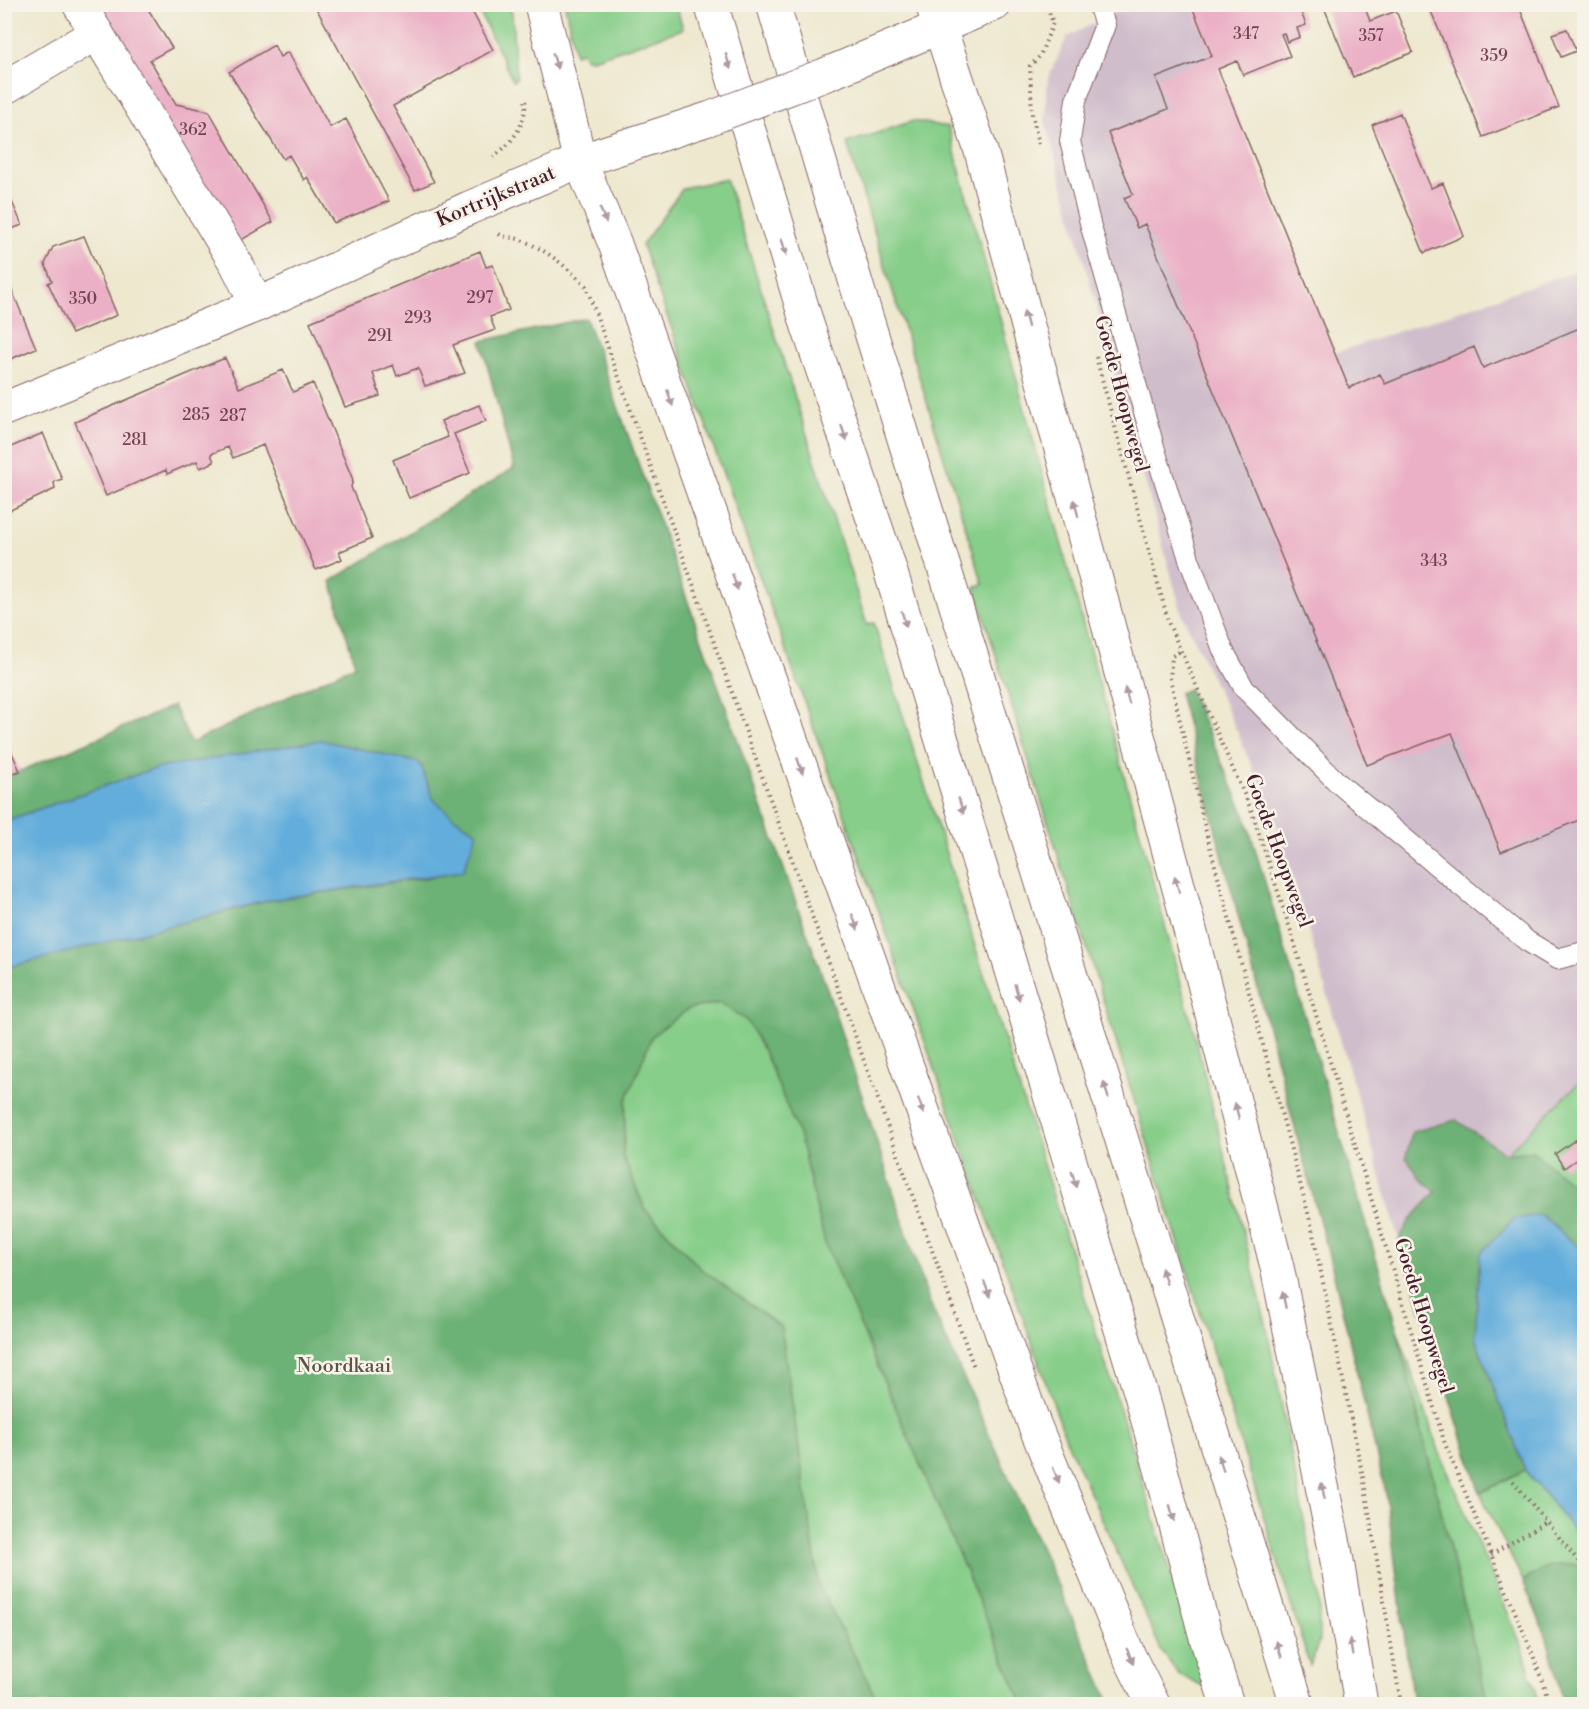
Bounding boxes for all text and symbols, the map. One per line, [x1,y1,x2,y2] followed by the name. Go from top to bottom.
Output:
[1233,24,1259,44] house number: 347
[1358,26,1384,46] house number: 357
[1480,46,1508,66] house number: 359
[551,52,560,70] one-way arrow
[724,52,733,70] one-way arrow
[179,120,207,140] house number: 362
[433,161,559,233] street label: Kortrijkstraat
[599,206,608,224] one-way arrow
[780,238,789,256] one-way arrow
[467,288,493,308] house number: 297
[69,289,97,309] house number: 350
[404,308,432,328] house number: 293
[1021,310,1030,328] one-way arrow
[1088,313,1154,475] street label: Goede Hoopwegel
[367,326,393,346] house number: 291
[665,389,675,407] one-way arrow
[182,405,210,425] house number: 285
[220,406,246,426] house number: 287
[839,424,849,442] one-way arrow
[122,430,148,450] house number: 281
[1071,499,1081,517] one-way arrow
[1420,551,1448,571] house number: 343
[730,573,740,591] one-way arrow
[900,610,910,628] one-way arrow
[1122,687,1131,705] one-way arrow
[795,757,805,775] one-way arrow
[1239,771,1317,931] street label: Goede Hoopwegel
[957,797,966,815] one-way arrow
[1172,875,1182,894] one-way arrow
[851,913,861,931] one-way arrow
[1013,983,1022,1001] one-way arrow
[1101,1081,1110,1099] one-way arrow
[917,1097,927,1115] one-way arrow
[1232,1102,1241,1120] one-way arrow
[1070,1170,1079,1188] one-way arrow
[1387,1235,1459,1397] street label: Goede Hoopwegel
[1159,1267,1168,1285] one-way arrow
[982,1280,992,1298] one-way arrow
[1278,1291,1288,1310] one-way arrow
[297,1354,392,1379] park label: Noordkaai
[1216,1454,1225,1472] one-way arrow
[1051,1467,1061,1485] one-way arrow
[1318,1482,1327,1501] one-way arrow
[1168,1504,1178,1522] one-way arrow
[1347,1637,1356,1656] one-way arrow
[1273,1640,1283,1658] one-way arrow
[1125,1647,1135,1665] one-way arrow

